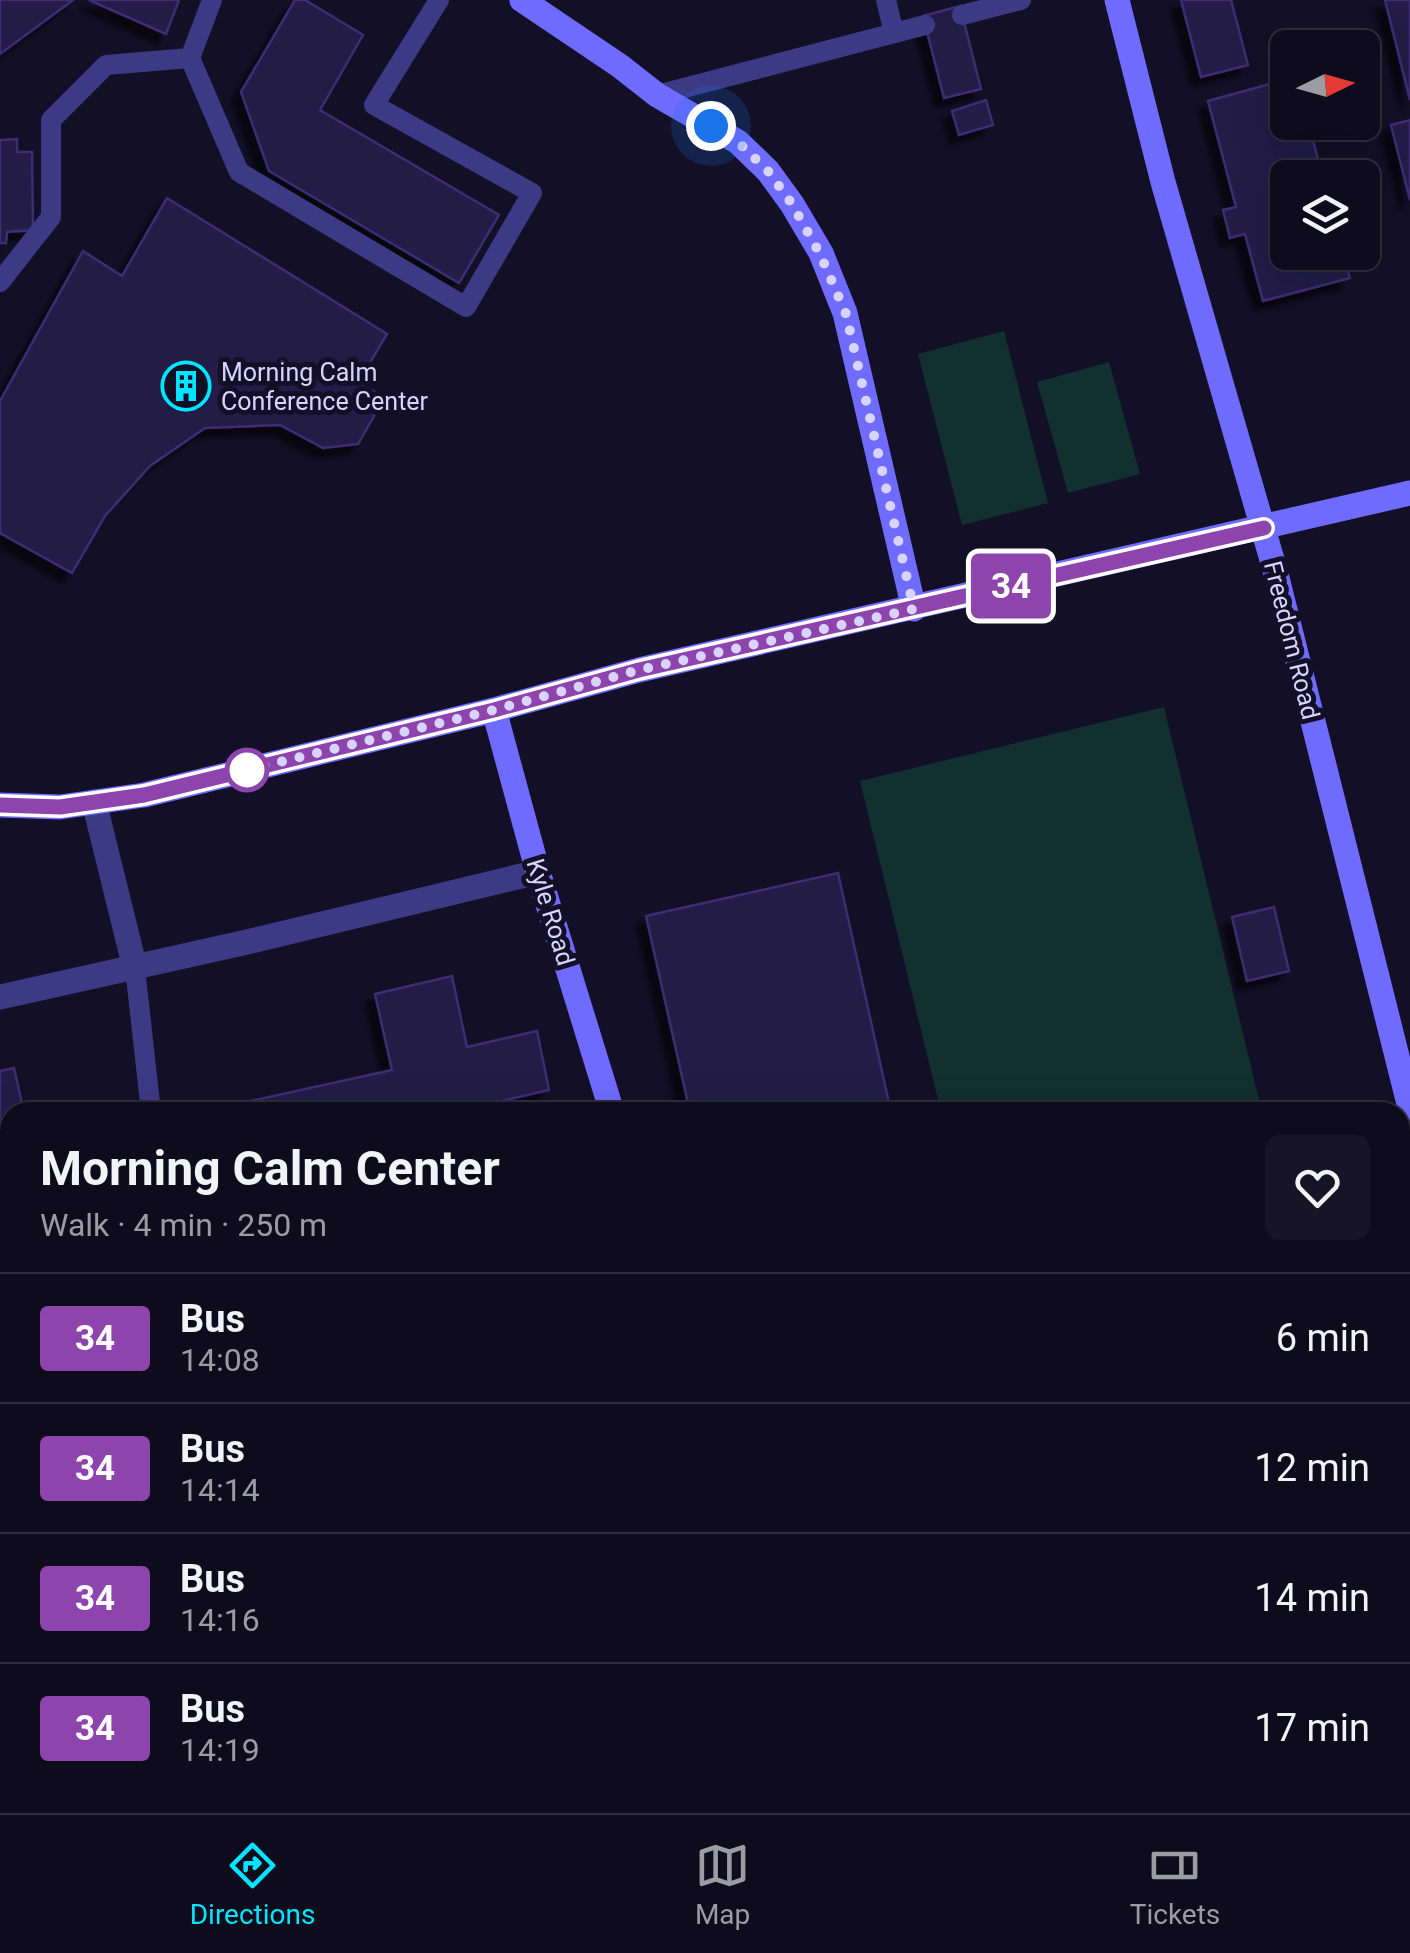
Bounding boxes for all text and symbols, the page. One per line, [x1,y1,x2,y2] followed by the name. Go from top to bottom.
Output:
[1270,30,1380,140] north arrow
[1270,30,1380,270] map controls
[686,101,736,151] your location
[1270,160,1380,270] button: layers
[221,358,429,416] place label: Morning Calm Conference Center
[160,360,212,412] building icon: Morning Calm Conference Center
[966,554,1056,618] line badge: 34
[1258,558,1325,722] street label: Freedom Road
[991,566,1031,607] text: 34
[226,749,268,791] unlabelled marker
[521,855,580,969] street label: Kyle Road
[1265,1135,1370,1240] button: heart
[40,1140,500,1197] text: Morning Calm Center
[40,1206,327,1244] text: Walk · 4 min · 250 m
[180,1297,245,1341] text: Bus
[1276,1316,1370,1360] text: 6 min
[75,1318,115,1359] text: 34
[180,1341,260,1379] text: 14:08
[180,1427,245,1471] text: Bus
[1254,1446,1370,1490] text: 12 min
[75,1448,115,1489] text: 34
[180,1471,260,1509] text: 14:14
[180,1557,245,1601] text: Bus
[1254,1576,1370,1620] text: 14 min
[75,1578,115,1619] text: 34
[180,1601,260,1639] text: 14:16
[180,1687,245,1731] text: Bus
[1254,1706,1370,1750] text: 17 min
[75,1708,115,1749] text: 34
[180,1731,260,1769] text: 14:19
[190,1838,315,1931] tab: Directions
[695,1838,750,1931] tab: Map
[1130,1838,1220,1931] tab: Tickets

